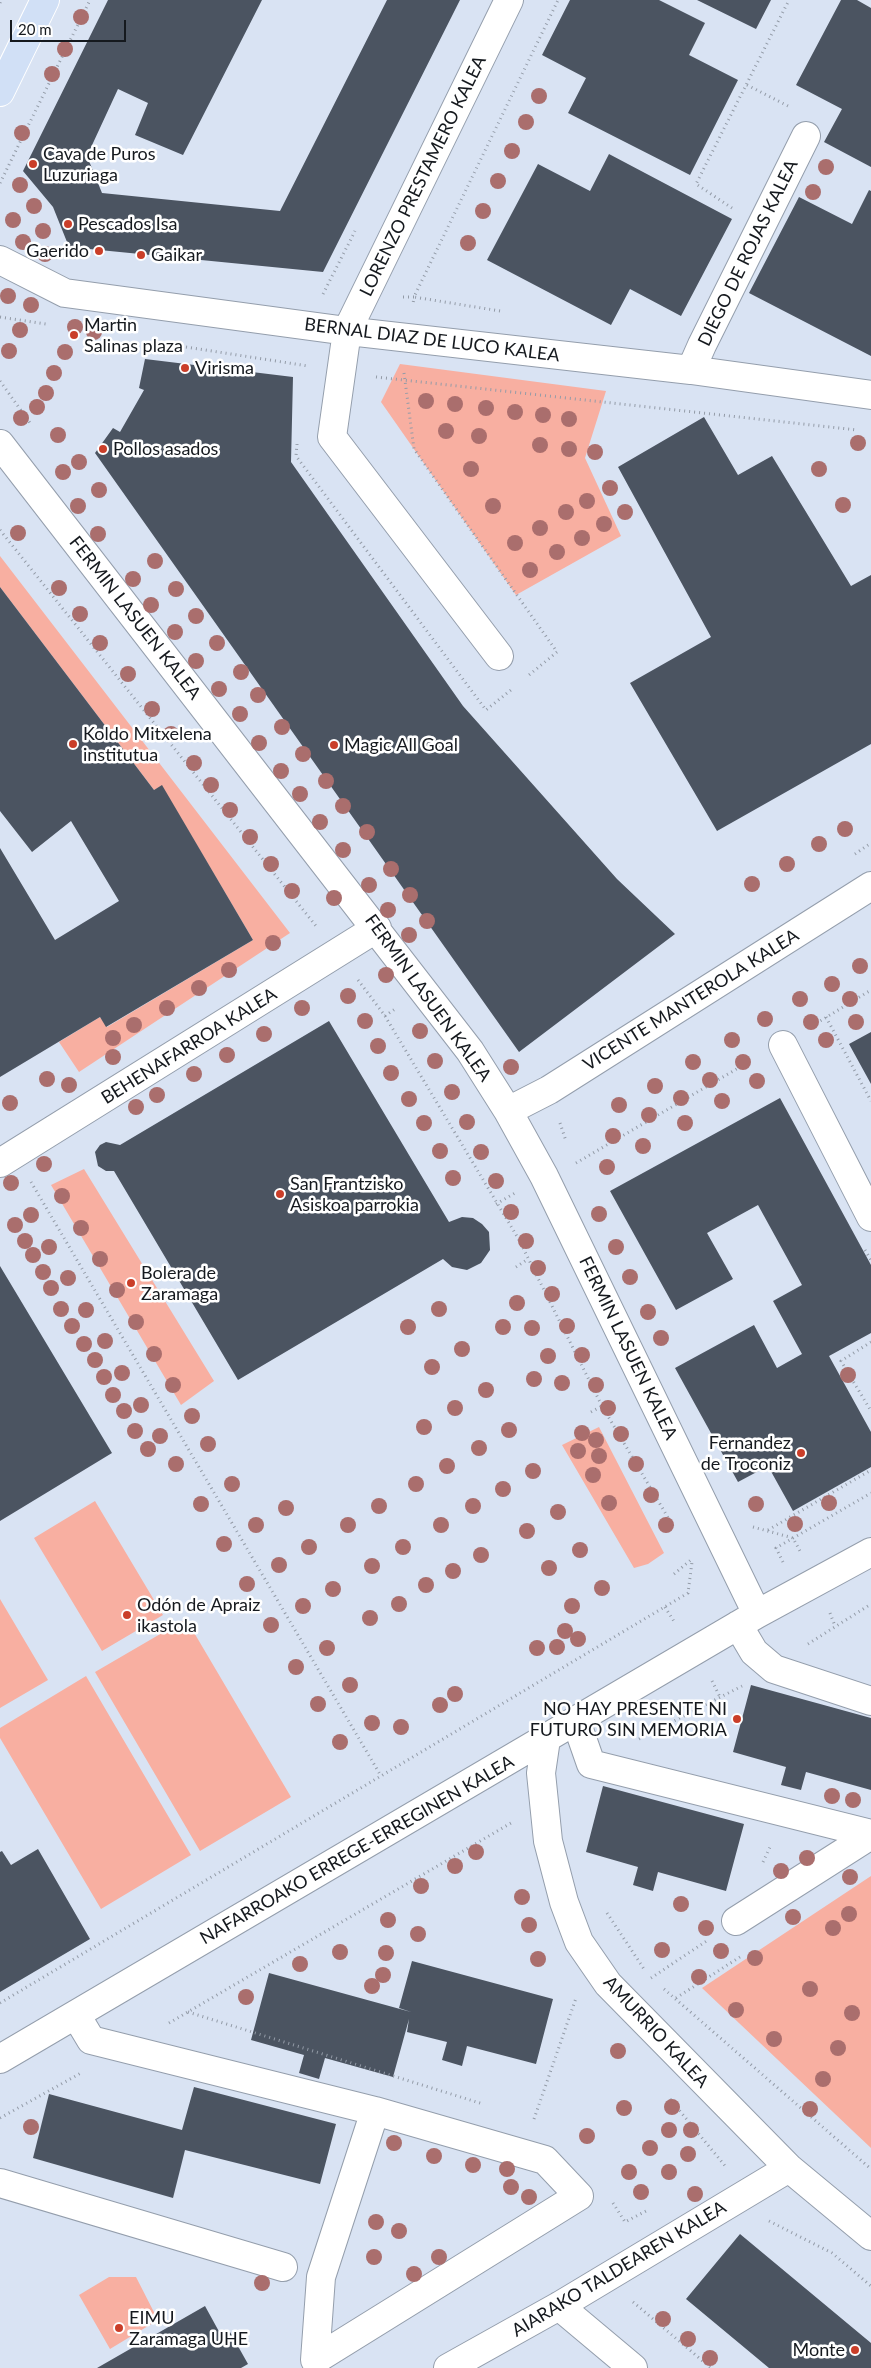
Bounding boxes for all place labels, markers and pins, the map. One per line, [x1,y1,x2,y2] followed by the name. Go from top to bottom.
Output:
[43,143,156,186] place label: Cava de Puros Luzuriaga
[27,158,39,170] marker: Cava de Puros Luzuriaga
[78,213,177,235] place label: Pescados Isa
[62,218,74,230] marker: Pescados Isa
[26,240,89,262] place label: Gaerido
[151,244,202,266] place label: Gaikar
[93,245,105,257] marker: Gaerido
[135,249,147,261] marker: Gaikar
[84,314,183,356] place label: Martin Salinas plaza
[68,329,80,341] marker: Martin Salinas plaza
[195,357,254,379] place label: Virisma
[179,362,191,374] marker: Virisma
[113,438,218,460] place label: Pollos asados
[97,443,109,455] marker: Pollos asados
[83,723,212,766] place label: Koldo Mitxelena institutua
[344,734,458,756] place label: Magic All Goal
[67,738,79,750] marker: Koldo Mitxelena institutua
[328,739,340,751] marker: Magic All Goal
[290,1173,419,1216] place label: San Frantzisko Asiskoa parrokia
[274,1188,286,1200] marker: San Frantzisko Asiskoa parrokia
[141,1262,218,1304] place label: Bolera de Zaramaga
[125,1277,137,1289] marker: Bolera de Zaramaga
[701,1432,791,1475] place label: Fernandez de Troconiz
[795,1447,807,1459] marker: Fernandez de Troconiz
[137,1594,260,1636] place label: Odón de Apraiz ikastola
[121,1609,133,1621] marker: Odón de Apraiz ikastola
[530,1698,727,1740] place label: NO HAY PRESENTE NI FUTURO SIN MEMORIA
[731,1713,743,1725] marker: NO HAY PRESENTE NI FUTURO SIN MEMORIA
[129,2307,248,2350] place label: EIMU Zaramaga UHE
[113,2322,125,2334] marker: EIMU Zaramaga UHE
[793,2339,845,2361] place label: Monte
[849,2344,861,2356] marker: Monte

